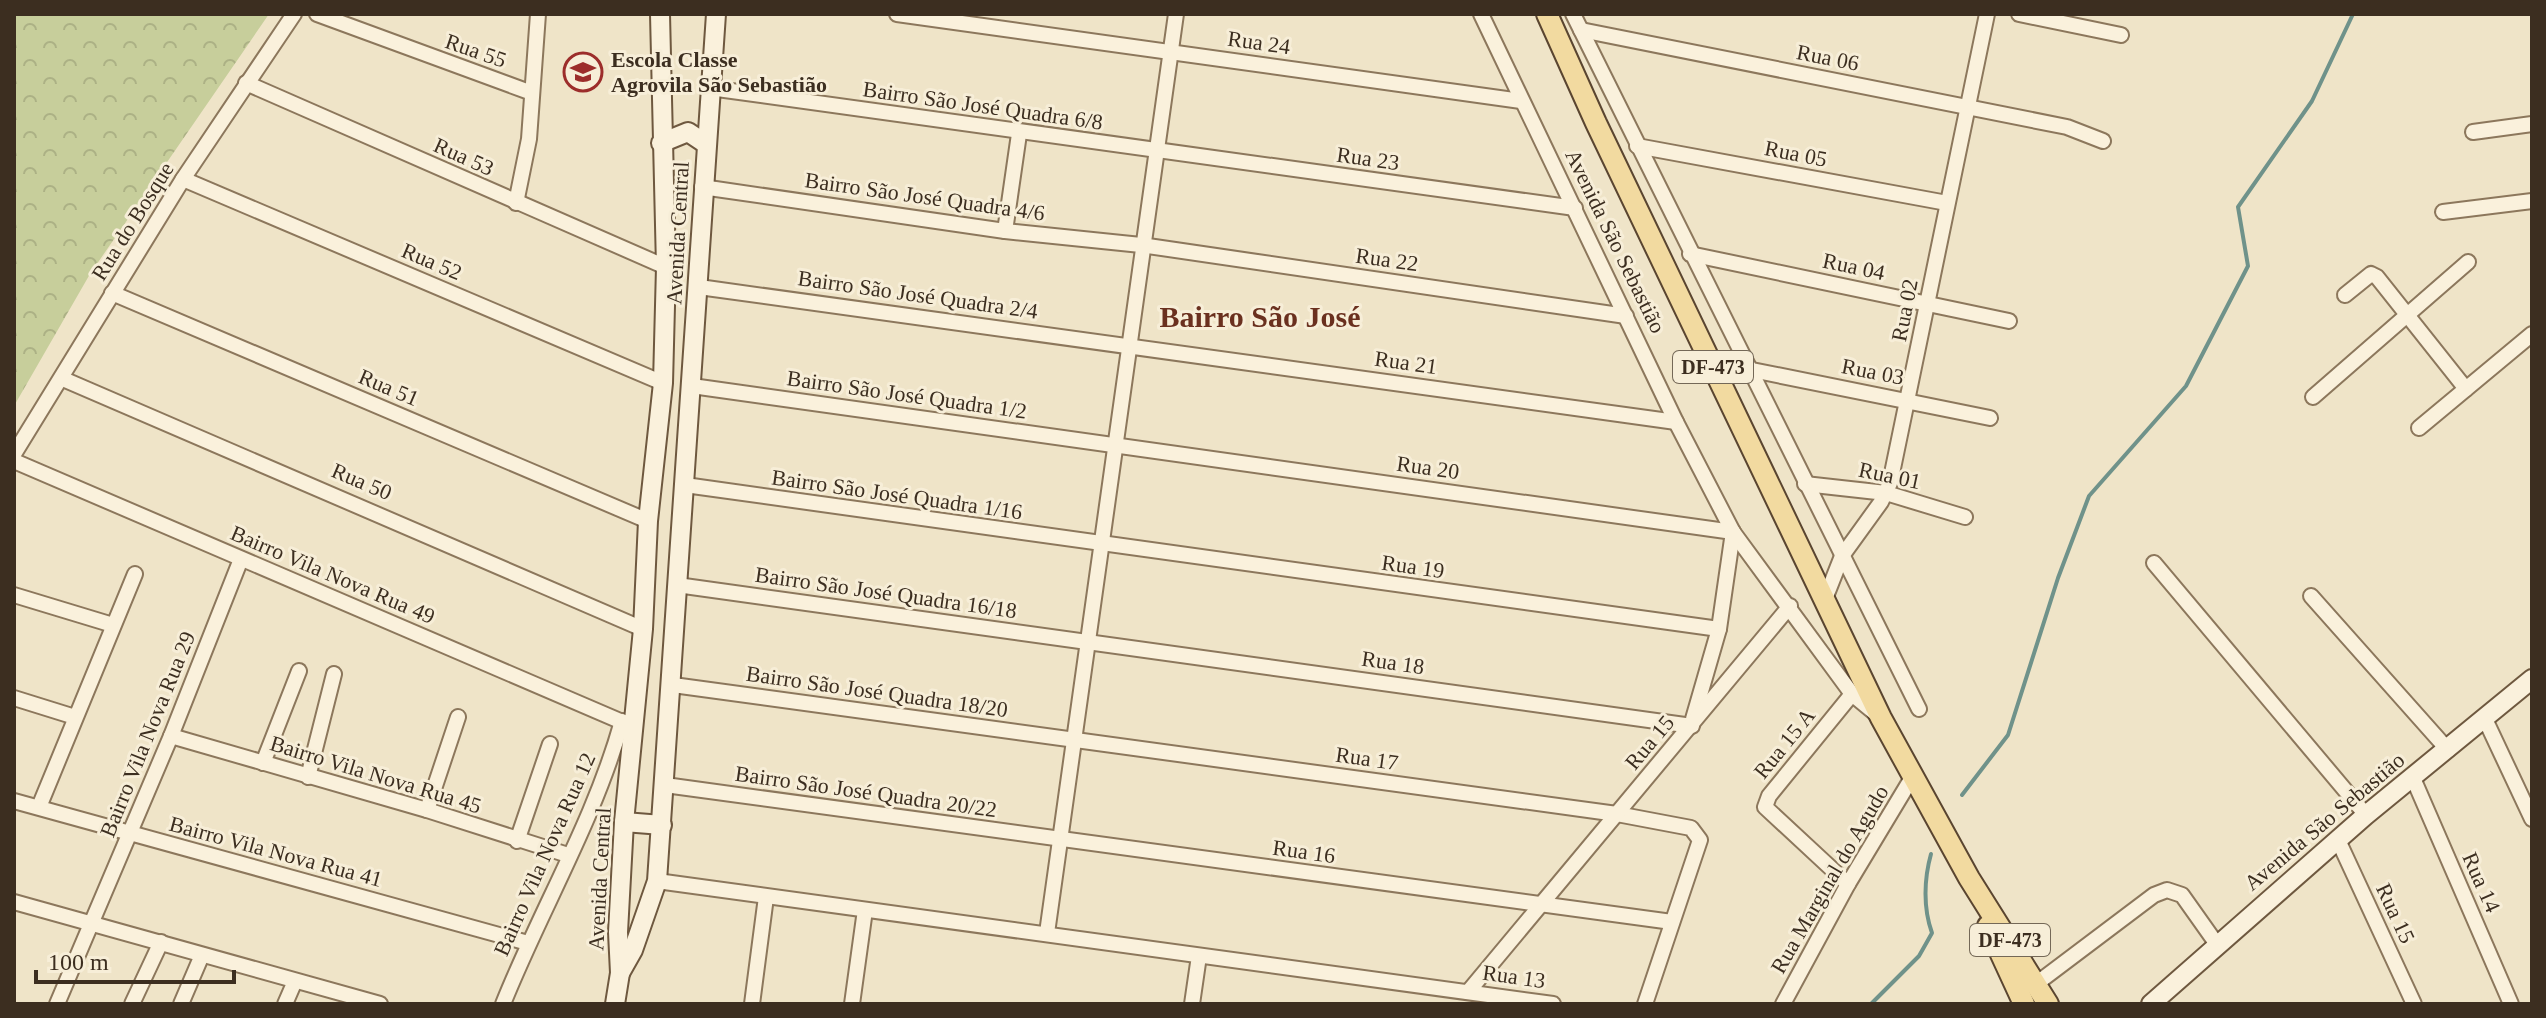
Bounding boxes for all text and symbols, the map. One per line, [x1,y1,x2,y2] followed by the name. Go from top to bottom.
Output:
[1226,26,1292,59] street label: Rua 24
[442,28,510,73] street label: Rua 55
[1795,39,1861,76] street label: Rua 06
[611,47,827,97] place label: Escola Classe Agrovila São Sebastião
[562,51,604,93] school or university icon: Escola Classe Agrovila São Sebastião
[861,76,1104,135] street label: Bairro São José Quadra 6/8
[430,132,498,181] street label: Rua 53
[1763,135,1829,172] street label: Rua 05
[1335,142,1401,175] street label: Rua 23
[1560,145,1671,337] street label: Avenida São Sebastião
[86,158,179,285] street label: Rua do Bosque
[661,161,694,305] street label: Avenida Central
[803,167,1046,226] street label: Bairro São José Quadra 4/6
[398,238,466,285] street label: Rua 52
[1354,243,1420,276] street label: Rua 22
[1821,248,1887,285] street label: Rua 04
[796,265,1039,324] street label: Bairro São José Quadra 2/4
[1886,277,1923,343] street label: Rua 02
[1159,300,1361,333] district label: Bairro São José
[1373,346,1439,379] street label: Rua 21
[1673,351,1753,383] road number: DF-473
[1840,353,1906,390] street label: Rua 03
[355,364,423,411] street label: Rua 51
[785,365,1028,424] street label: Bairro São José Quadra 1/2
[1395,451,1461,484] street label: Rua 20
[1857,457,1923,494] street label: Rua 01
[328,458,396,505] street label: Rua 50
[770,465,1024,524] street label: Bairro São José Quadra 1/16
[227,520,439,629] street label: Bairro Vila Nova Rua 49
[1380,550,1446,583] street label: Rua 19
[753,562,1018,623] street label: Bairro São José Quadra 16/18
[95,628,200,841] street label: Bairro Vila Nova Rua 29
[1360,646,1426,679] street label: Rua 18
[744,661,1009,722] street label: Bairro São José Quadra 18/20
[1749,703,1820,783] street label: Rua 15 A
[1620,710,1679,774] street label: Rua 15
[267,730,484,819] street label: Bairro Vila Nova Rua 45
[1334,742,1400,775] street label: Rua 17
[2239,747,2409,896] street label: Avenida São Sebastião
[488,749,601,960] street label: Bairro Vila Nova Rua 12
[733,761,998,822] street label: Bairro São José Quadra 20/22
[1765,781,1893,978] street label: Rua Marginal do Agudo
[583,807,616,951] street label: Avenida Central
[167,811,385,892] street label: Bairro Vila Nova Rua 41
[1271,835,1337,868] street label: Rua 16
[2457,848,2506,916] street label: Rua 14
[2371,879,2420,947] street label: Rua 15
[1970,924,2050,956] road number: DF-473
[36,934,234,984] scale bar
[48,949,109,975] text: 100 m
[1481,960,1547,993] street label: Rua 13

